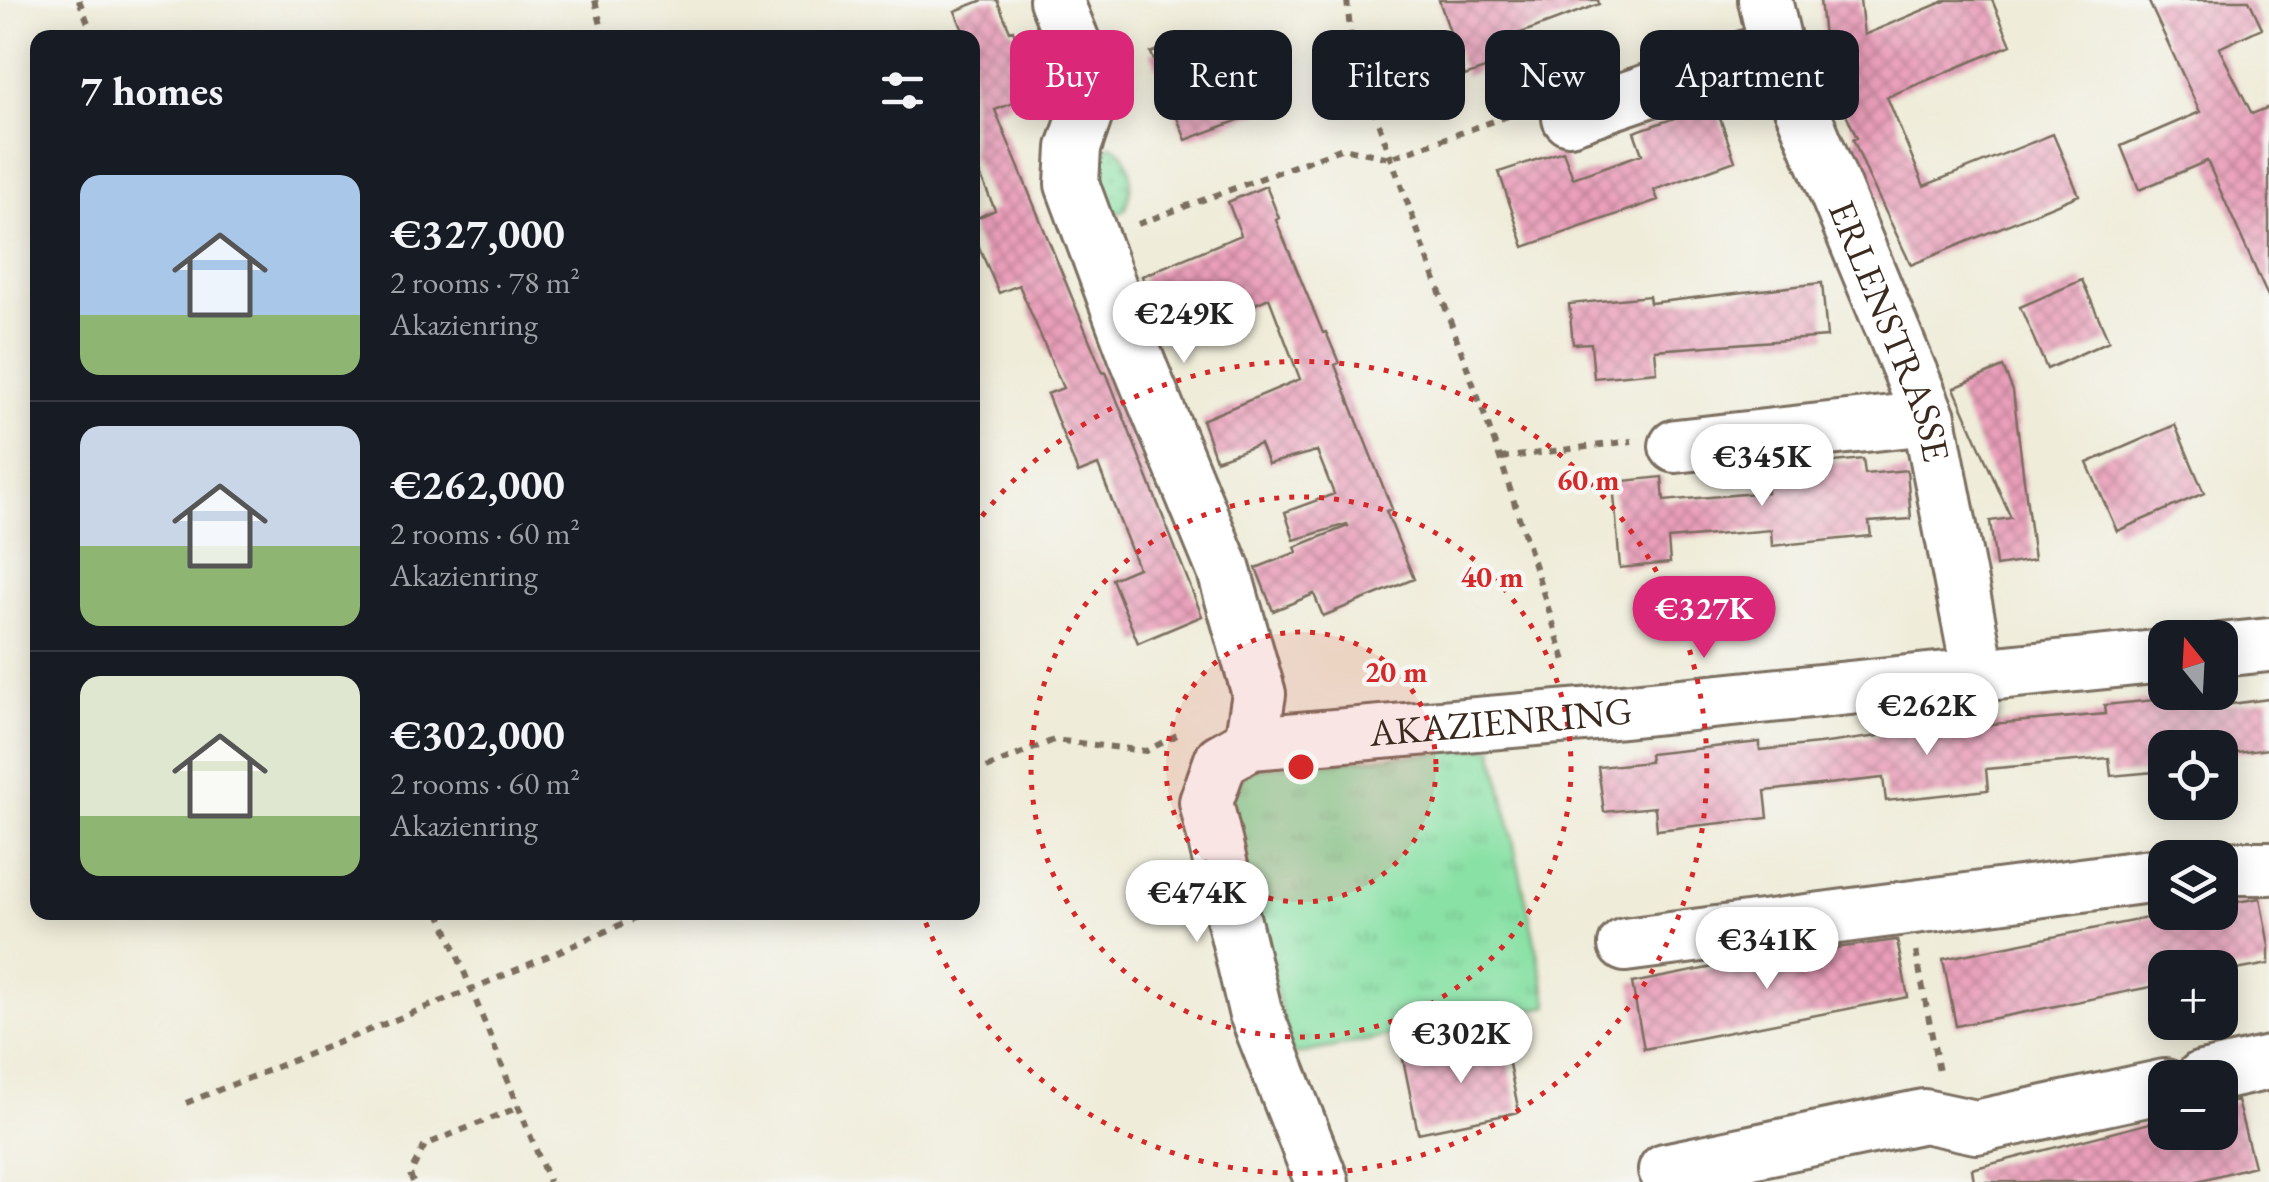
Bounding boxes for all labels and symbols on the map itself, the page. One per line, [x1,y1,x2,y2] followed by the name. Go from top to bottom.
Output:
[1818,193,1962,466] street label: ERLENSTRASSE
[1114,281,1254,366] pin: €249K
[1692,424,1832,509] pin: €345K
[1556,460,1620,499] text: 60 m
[1460,557,1524,596] text: 40 m
[1634,576,1774,661] pin: €327K
[2148,620,2238,710] north arrow
[1364,652,1428,691] text: 20 m
[1857,673,1997,758] pin: €262K
[1366,685,1634,757] street label: AKAZIENRING
[1283,749,1319,785] centre of rings
[1127,860,1267,945] pin: €474K
[1697,907,1837,992] pin: €341K
[1391,1001,1531,1086] pin: €302K

